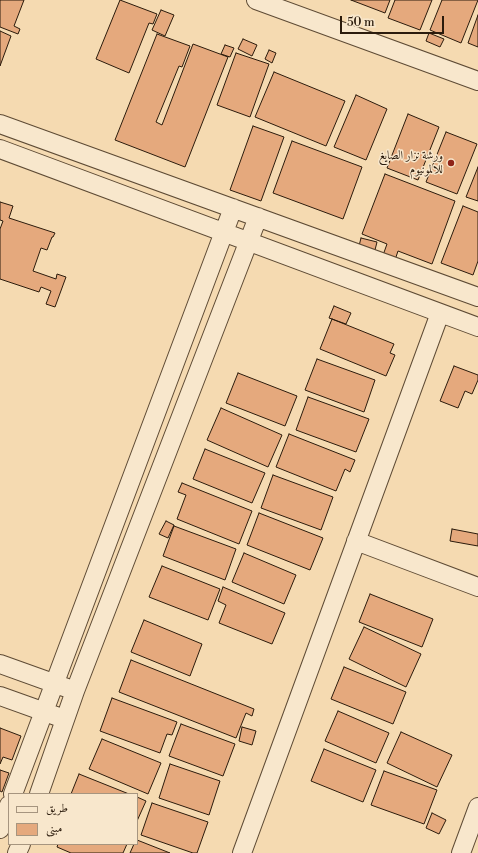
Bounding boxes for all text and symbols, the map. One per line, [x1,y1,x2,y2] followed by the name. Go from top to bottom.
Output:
[342,8,446,34] scale bar
[347,15,375,30] text: 50 m
[379,149,443,177] place label: ورشة نزار الصايغ للالمونيوم
[446,158,456,168] marker: ورشة نزار الصايغ للالمونيوم
[8,793,138,845] legend
[46,801,68,816] text: طريق
[46,821,62,836] text: مبنى

